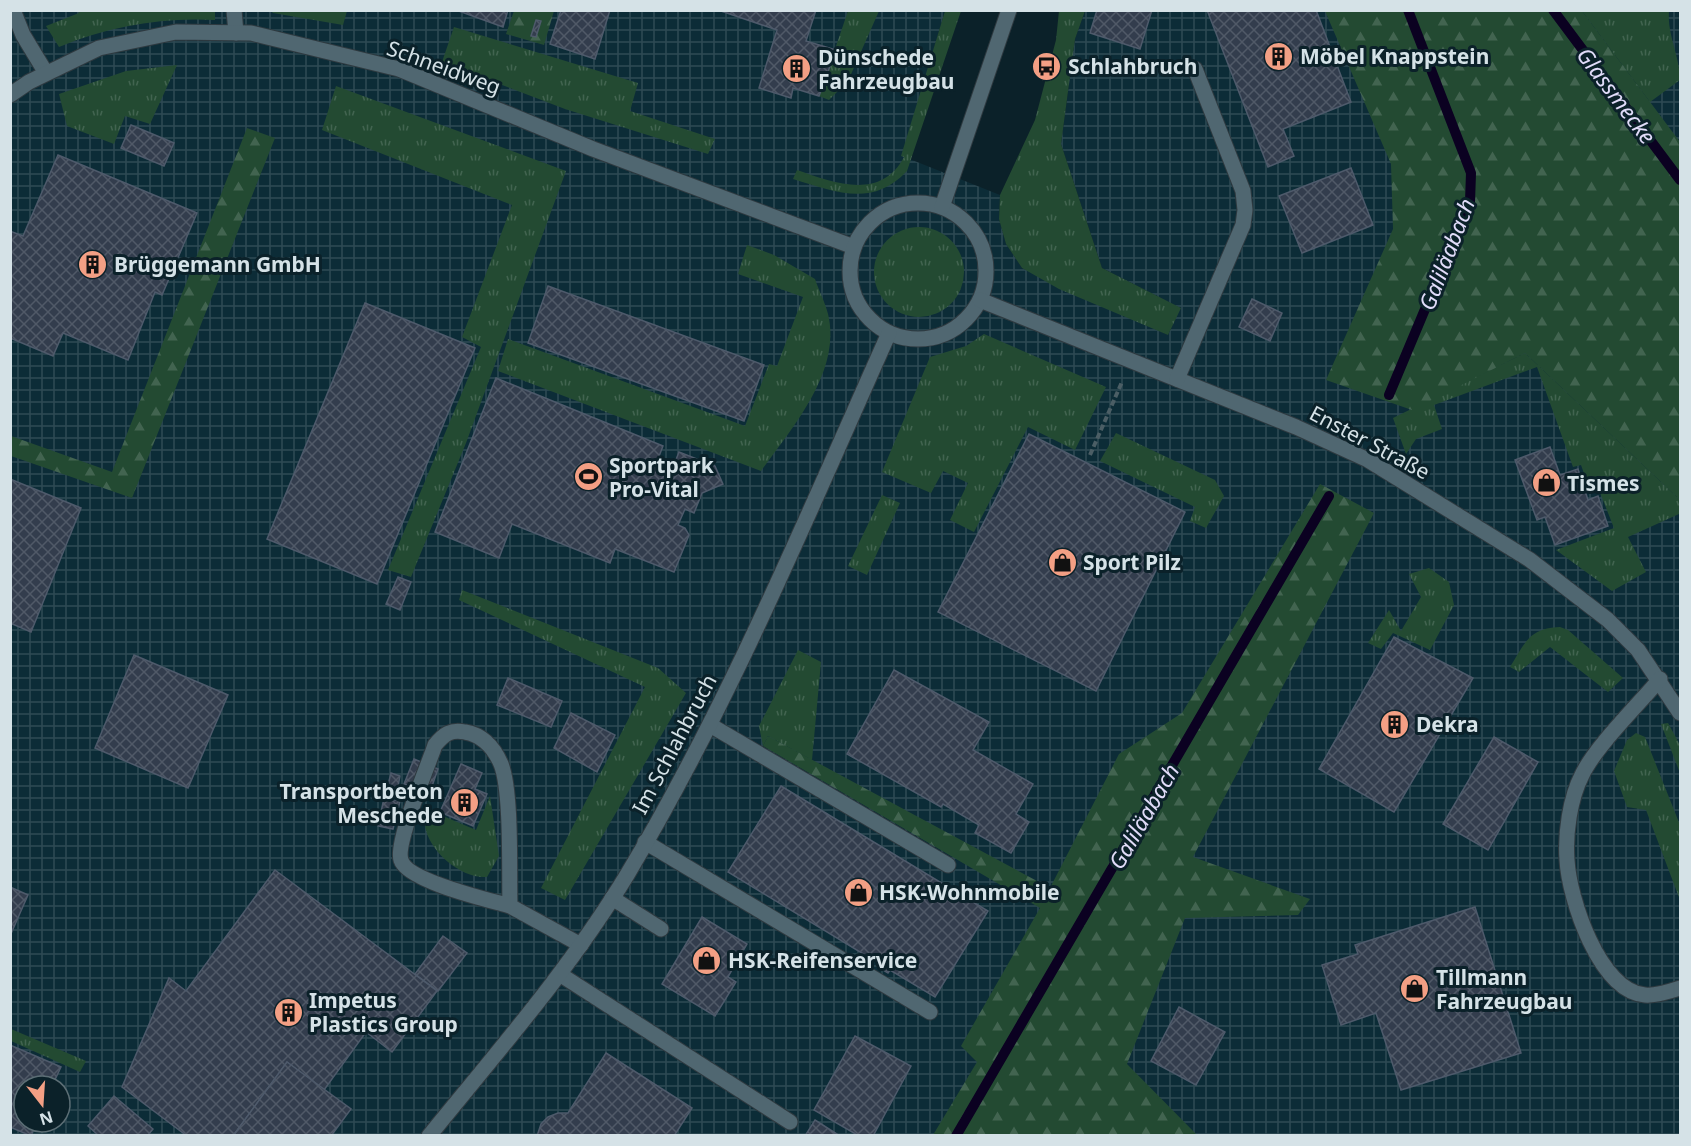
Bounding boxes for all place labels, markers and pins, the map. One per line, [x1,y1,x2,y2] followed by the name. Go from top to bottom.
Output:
[1263,40,1295,72] building icon: Möbel Knappstein
[1300,42,1489,70] place label: Möbel Knappstein
[818,43,954,95] place label: Dünschede Fahrzeugbau
[1031,50,1063,82] bus stop icon: Schlahbruch
[1068,52,1197,80] place label: Schlahbruch
[781,53,813,85] building icon: Dünschede Fahrzeugbau
[77,248,109,280] building icon: Brüggemann GmbH
[114,250,321,278] place label: Brüggemann GmbH
[609,451,715,503] place label: Sportpark Pro-Vital
[572,461,604,493] sports icon: Sportpark Pro-Vital
[1530,467,1562,499] shop icon: Tismes
[1567,469,1640,497] place label: Tismes
[1046,546,1078,578] shop icon: Sport Pilz
[1083,548,1181,576] place label: Sport Pilz
[1379,708,1411,740] building icon: Dekra
[1416,710,1478,738] place label: Dekra
[280,777,443,829] place label: Transportbeton Meschede
[448,787,480,819] building icon: Transportbeton Meschede
[842,876,874,908] shop icon: HSK-Wohnmobile
[879,878,1060,906] place label: HSK-Wohnmobile
[691,944,723,976] shop icon: HSK-Reifenservice
[728,946,917,974] place label: HSK-Reifenservice
[1436,963,1572,1015] place label: Tillmann Fahrzeugbau
[1399,973,1431,1005] shop icon: Tillmann Fahrzeugbau
[309,986,458,1038] place label: Impetus Plastics Group
[272,996,304,1028] building icon: Impetus Plastics Group

